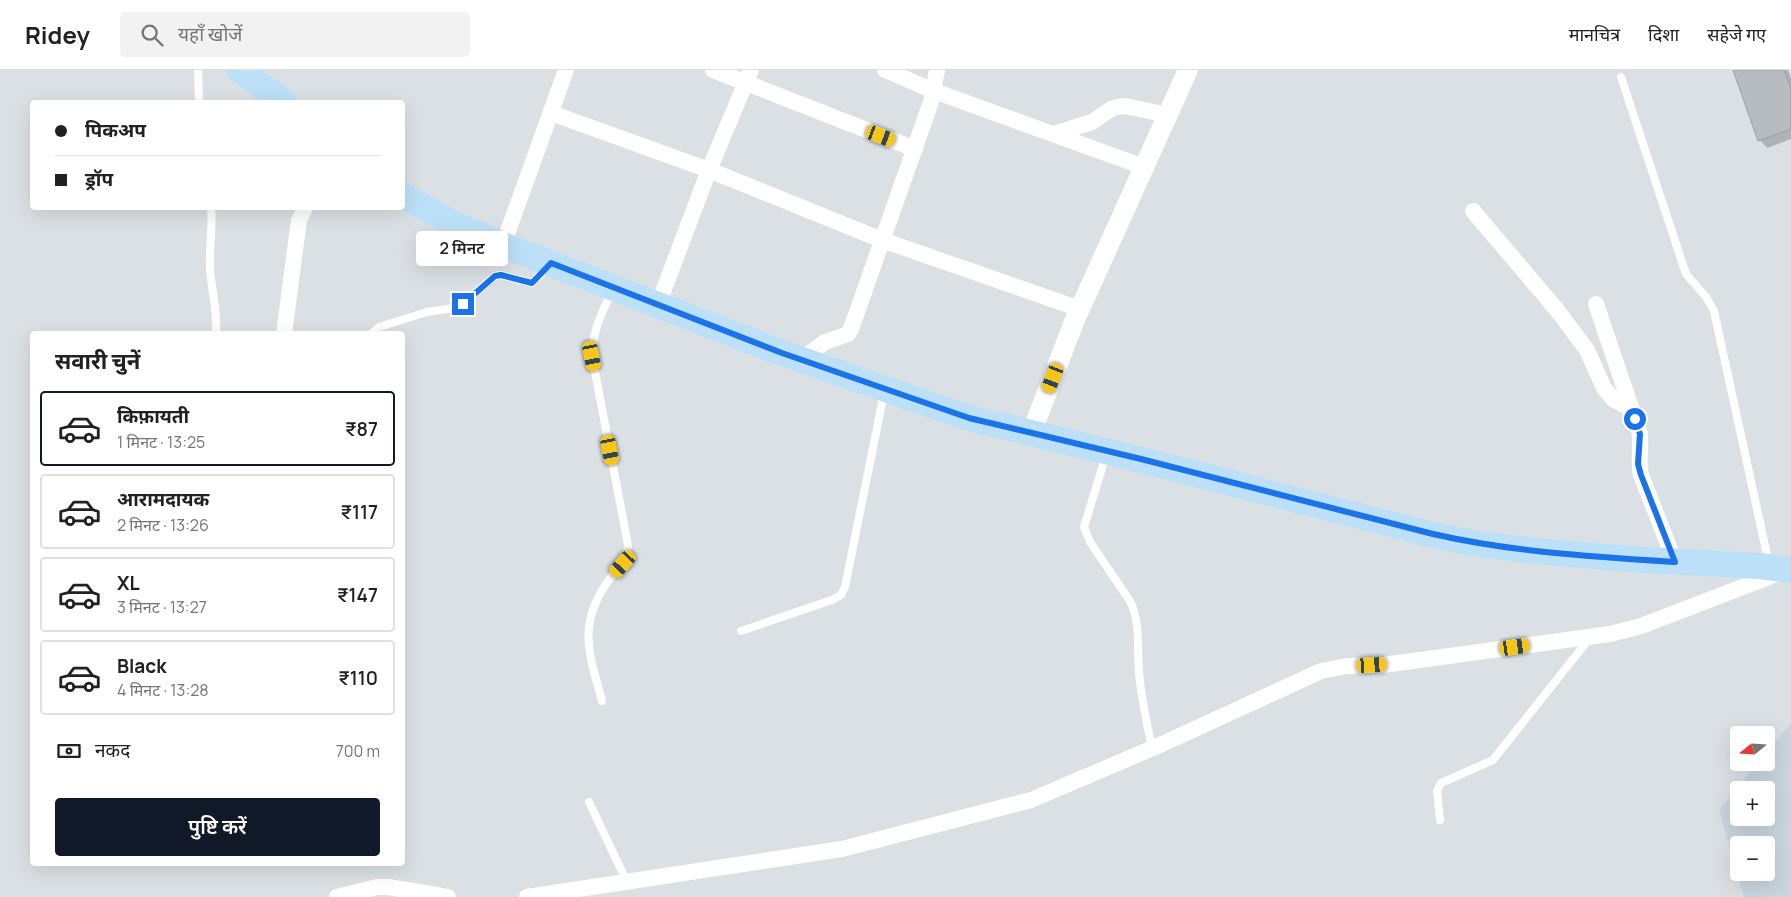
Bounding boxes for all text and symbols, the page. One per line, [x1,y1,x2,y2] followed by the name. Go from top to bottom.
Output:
[120,12,470,57] search box
[25,18,90,51] text: Ridey
[138,21,166,49] icon: search
[178,21,242,47] text: यहाँ खोजें
[1569,22,1620,46] text: मानचित्र
[1648,22,1679,46] text: दिशा
[1707,22,1766,46] text: सहेजे गए
[85,117,146,143] text: पिकअप
[864,124,897,148] car
[85,166,113,192] text: ड्रॉप
[417,232,509,266] callout: 2 मिनट
[439,237,485,259] text: 2 मिनट
[452,293,474,315] route end
[581,340,602,372] car
[55,346,140,376] text: सवारी चुनें
[1040,361,1065,395] car
[117,403,189,429] text: किफ़ायती
[57,406,102,451] icon: car
[1624,408,1646,430] route start
[345,416,378,442] text: ₹87
[117,431,205,453] text: 1 मिनट · 13:25
[599,434,620,466] car
[117,486,209,512] text: आरामदायक
[57,489,102,534] icon: car
[340,499,378,525] text: ₹117
[117,514,209,536] text: 2 मिनट · 13:26
[607,548,638,580] car
[117,570,140,596] text: XL
[57,572,102,617] icon: car
[337,582,378,608] text: ₹147
[117,596,207,618] text: 3 मिनट · 13:27
[1499,637,1530,657] car
[117,653,166,679] text: Black
[57,655,102,700] icon: car
[1356,657,1387,673] car
[338,665,378,691] text: ₹110
[117,679,209,701] text: 4 मिनट · 13:28
[1730,726,1775,771] north arrow
[1730,726,1775,881] map controls
[55,737,83,765] icon: cash
[95,737,130,763] text: नकद
[336,740,380,762] text: 700 m
[1730,781,1775,826] button: +
[55,798,380,856] button: पुष्टि करें
[1730,836,1775,881] button: −

